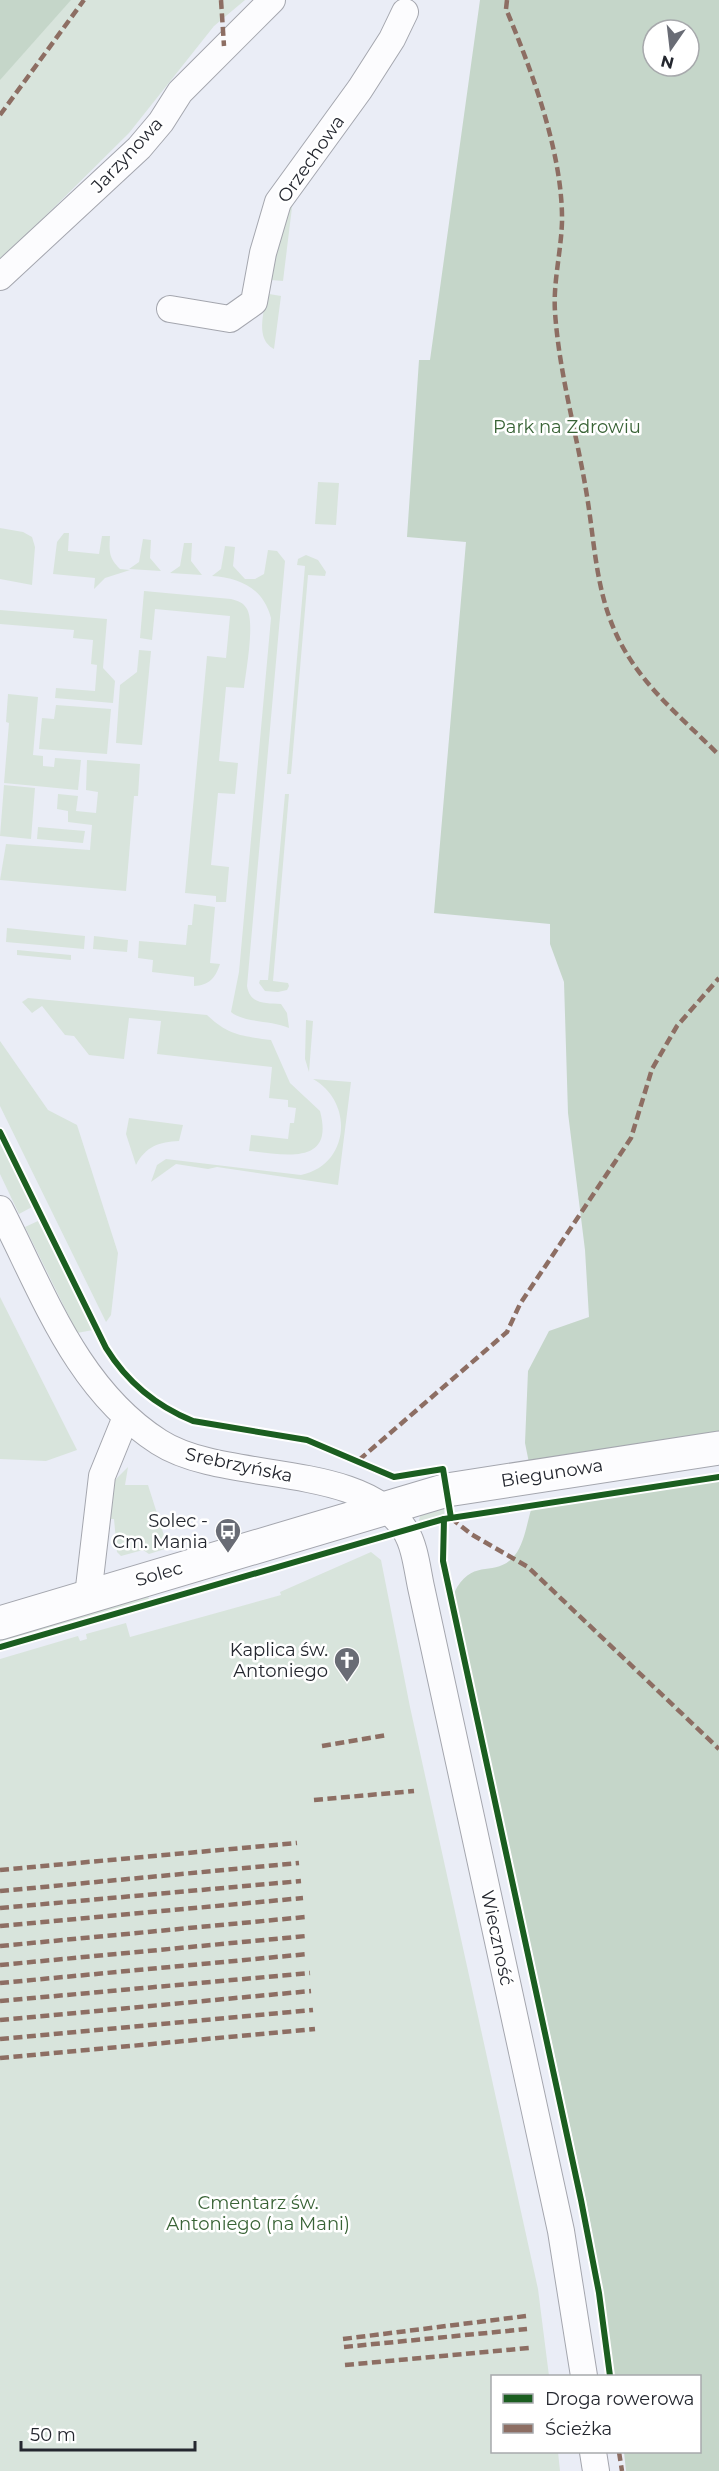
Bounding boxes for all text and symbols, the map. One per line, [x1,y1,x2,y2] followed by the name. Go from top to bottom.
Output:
[641,18,701,78] north arrow
[659,51,676,73] text: N
[273,111,349,207] street label: Orzechowa
[86,113,167,198] street label: Jarzynowa
[493,416,641,438] park label: Park na Zdrowiu
[183,1443,295,1487] street label: Srebrzyńska
[499,1454,605,1492] street label: Biegunowa
[112,1510,208,1553] place label: Solec - Cm. Mania
[213,1516,243,1554] bus stop icon: Solec - Cm. Mania
[133,1557,185,1591] street label: Solec
[230,1639,328,1682] place label: Kaplica św. Antoniego
[332,1645,362,1683] church icon: Kaplica św. Antoniego
[476,1888,518,1988] street label: Wieczność
[166,2192,350,2235] park label: Cmentarz św. Antoniego (na Mani)
[491,2375,701,2453] legend
[545,2388,694,2410] text: Droga rowerowa
[21,2414,195,2452] scale bar
[545,2418,612,2440] text: Ścieżka
[30,2424,76,2446] text: 50 m

